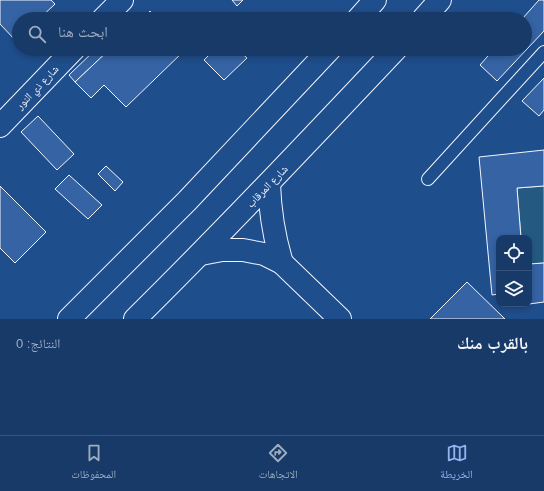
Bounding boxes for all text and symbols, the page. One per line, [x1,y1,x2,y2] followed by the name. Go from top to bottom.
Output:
[12,12,532,56] search box
[26,23,48,45] icon: search
[58,23,108,40] text: ابحث هنا
[13,63,63,114] street label: شارع ذي النور
[244,162,291,210] street label: شارع المرقاب
[496,235,532,307] map controls
[496,235,532,271] button: locate
[496,271,532,307] button: layers
[457,334,528,353] text: بالقرب منك
[16,336,60,351] text: النتائج: 0
[71,442,116,485] tab: المحفوظات
[259,442,298,485] tab: الاتجاهات
[440,442,473,485] tab: الخريطة

